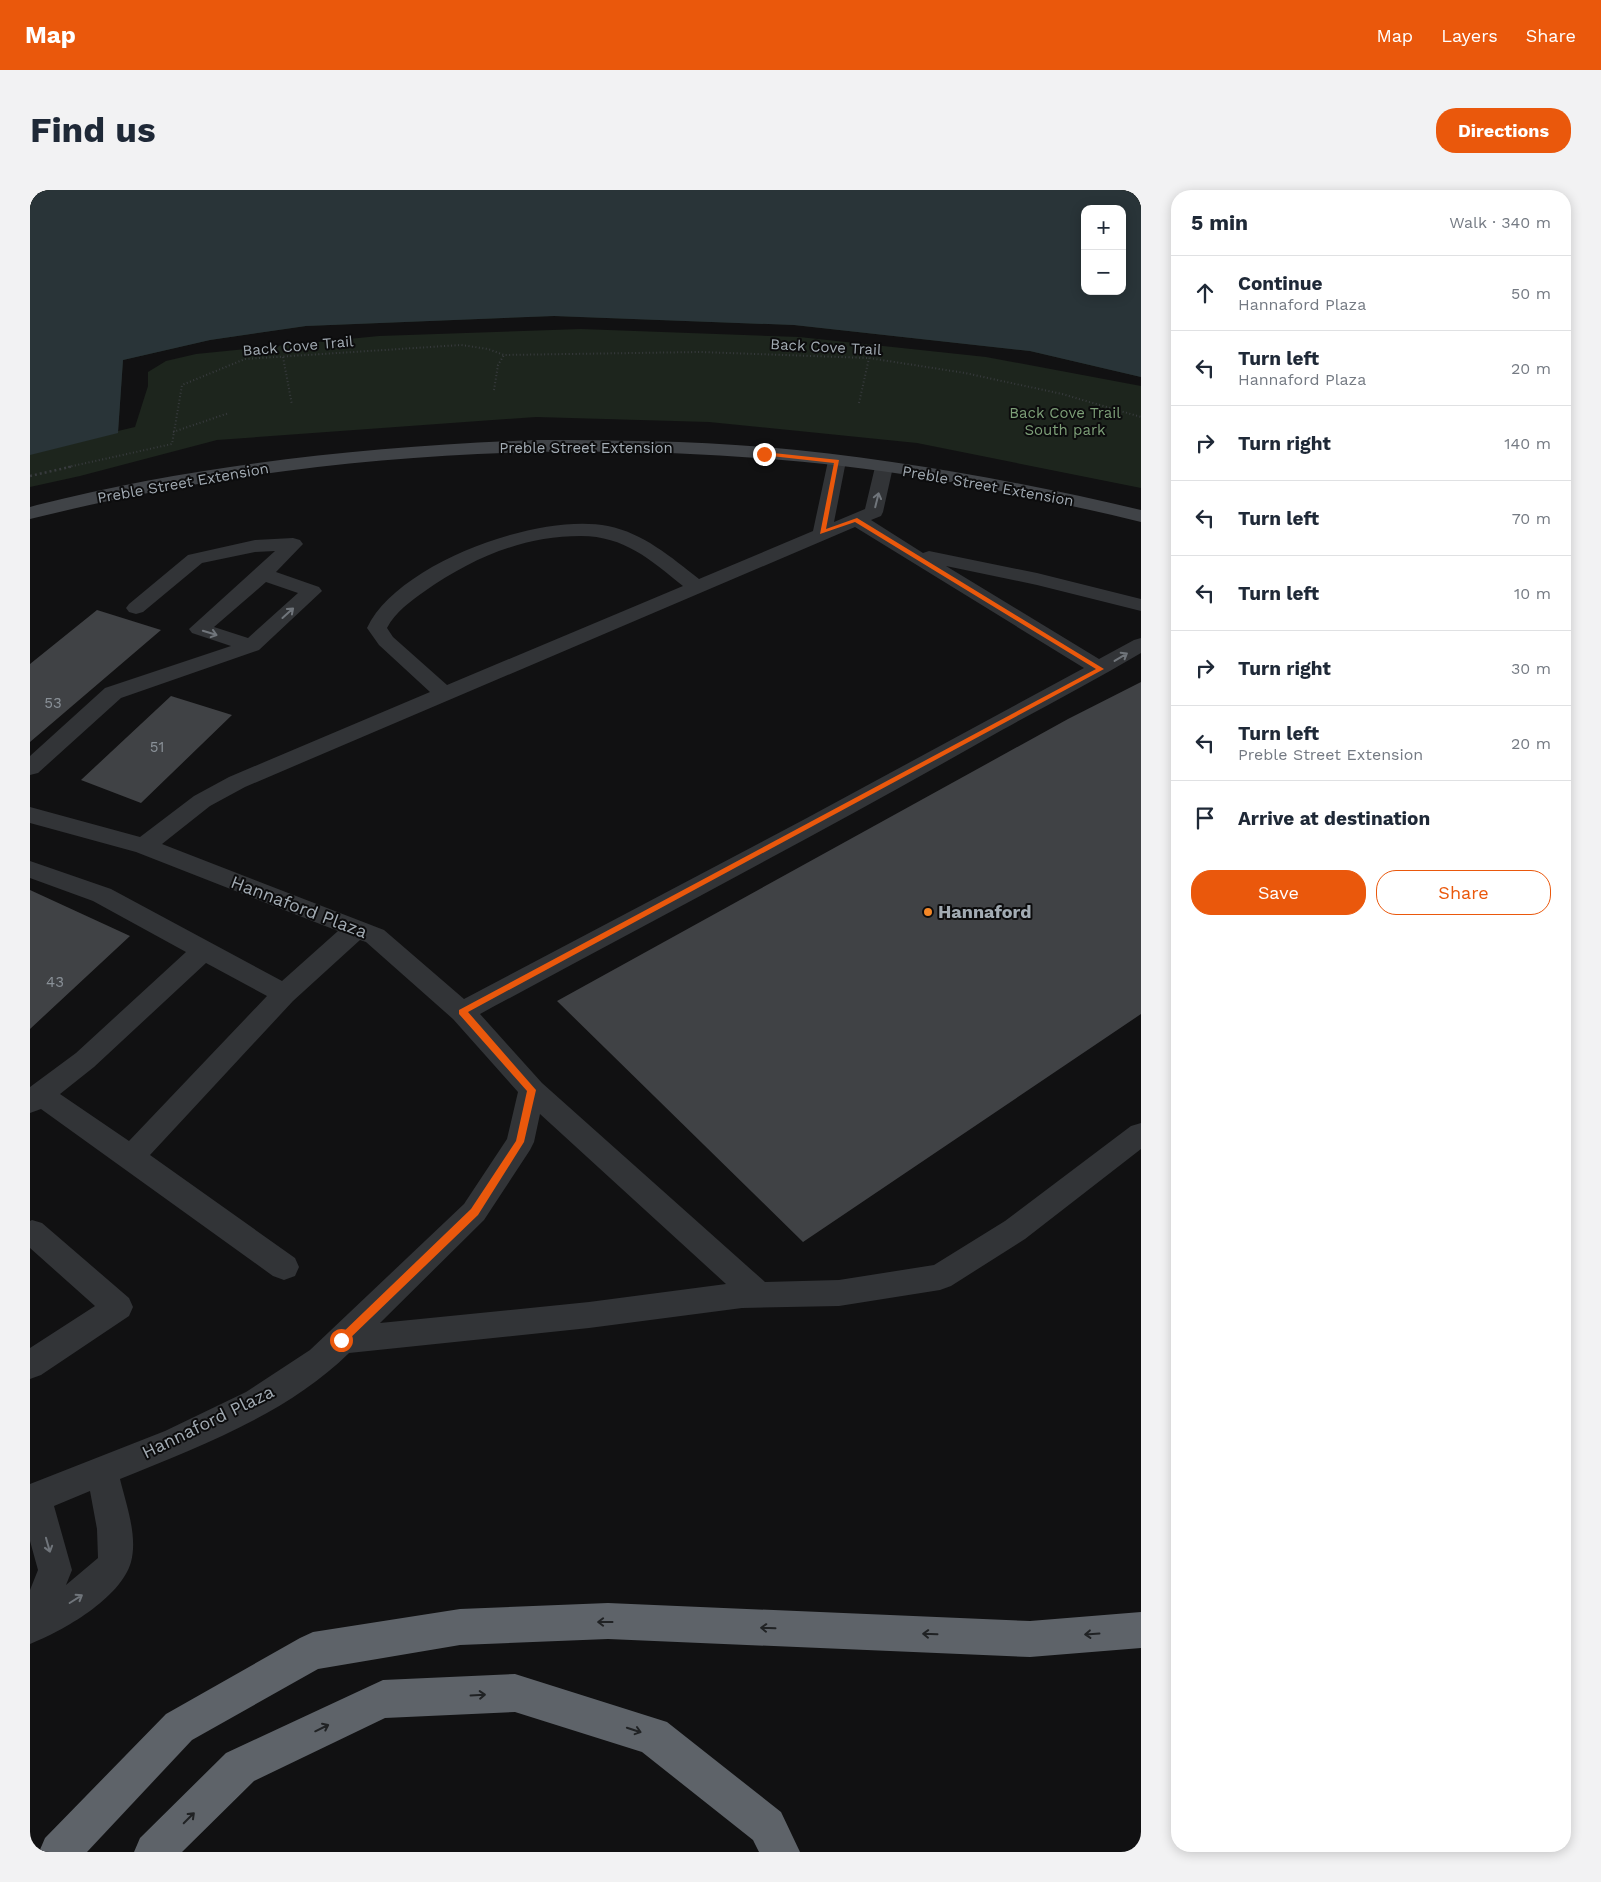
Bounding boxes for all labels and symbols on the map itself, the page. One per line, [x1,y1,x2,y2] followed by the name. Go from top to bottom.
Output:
[242,332,355,360] street label: Back Cove Trail
[770,335,883,359] street label: Back Cove Trail
[1009,404,1121,439] park label: Back Cove Trail South park
[499,439,673,457] street label: Preble Street Extension
[753,443,776,466] route end
[96,459,270,507] street label: Preble Street Extension
[901,462,1075,510] street label: Preble Street Extension
[873,492,882,508] one-way arrow
[281,607,294,619] one-way arrow
[202,628,218,638] one-way arrow
[1113,651,1127,661] one-way arrow
[44,694,62,712] house number: 53
[150,738,164,756] house number: 51
[228,871,370,942] street label: Hannaford Plaza
[938,901,1032,922] place label: Hannaford
[922,906,934,918] marker: Hannaford
[46,973,64,991] house number: 43
[330,1329,353,1352] route start
[138,1380,277,1463] street label: Hannaford Plaza
[44,1537,53,1553] one-way arrow
[68,1593,82,1603] one-way arrow
[598,1617,614,1627] one-way arrow
[760,1623,776,1632] one-way arrow
[1085,1629,1101,1638] one-way arrow
[922,1630,938,1639] one-way arrow
[469,1690,485,1699] one-way arrow
[314,1723,329,1732] one-way arrow
[626,1726,642,1736] one-way arrow
[183,1812,195,1824] one-way arrow

